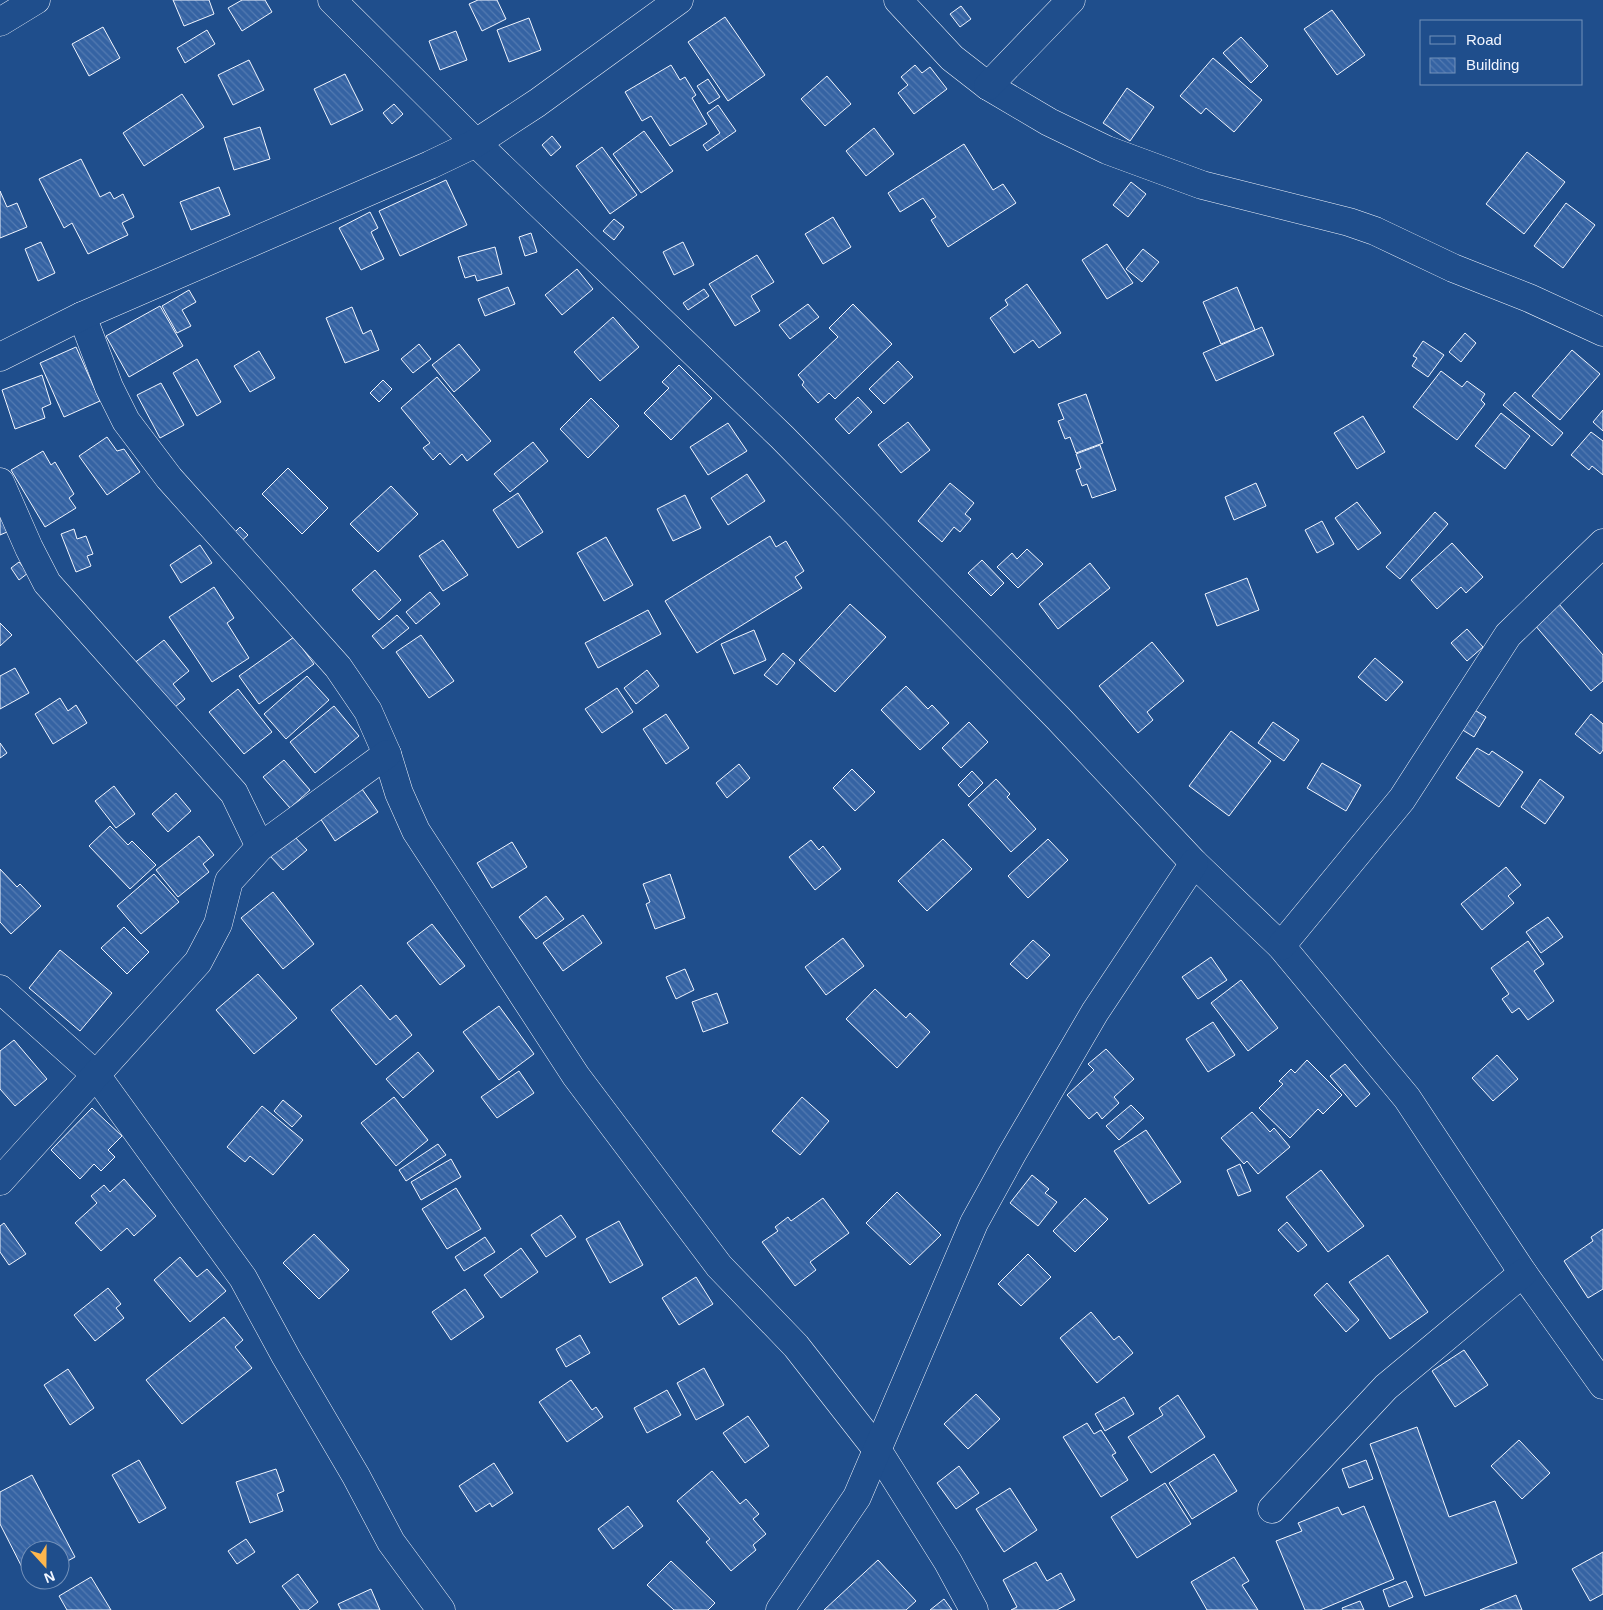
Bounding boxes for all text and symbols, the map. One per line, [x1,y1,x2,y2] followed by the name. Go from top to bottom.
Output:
[1420,20,1583,85] legend
[1466,31,1502,48] text: Road
[1466,56,1519,73] text: Building
[20,1540,70,1590] north arrow
[42,1568,57,1586] text: N

